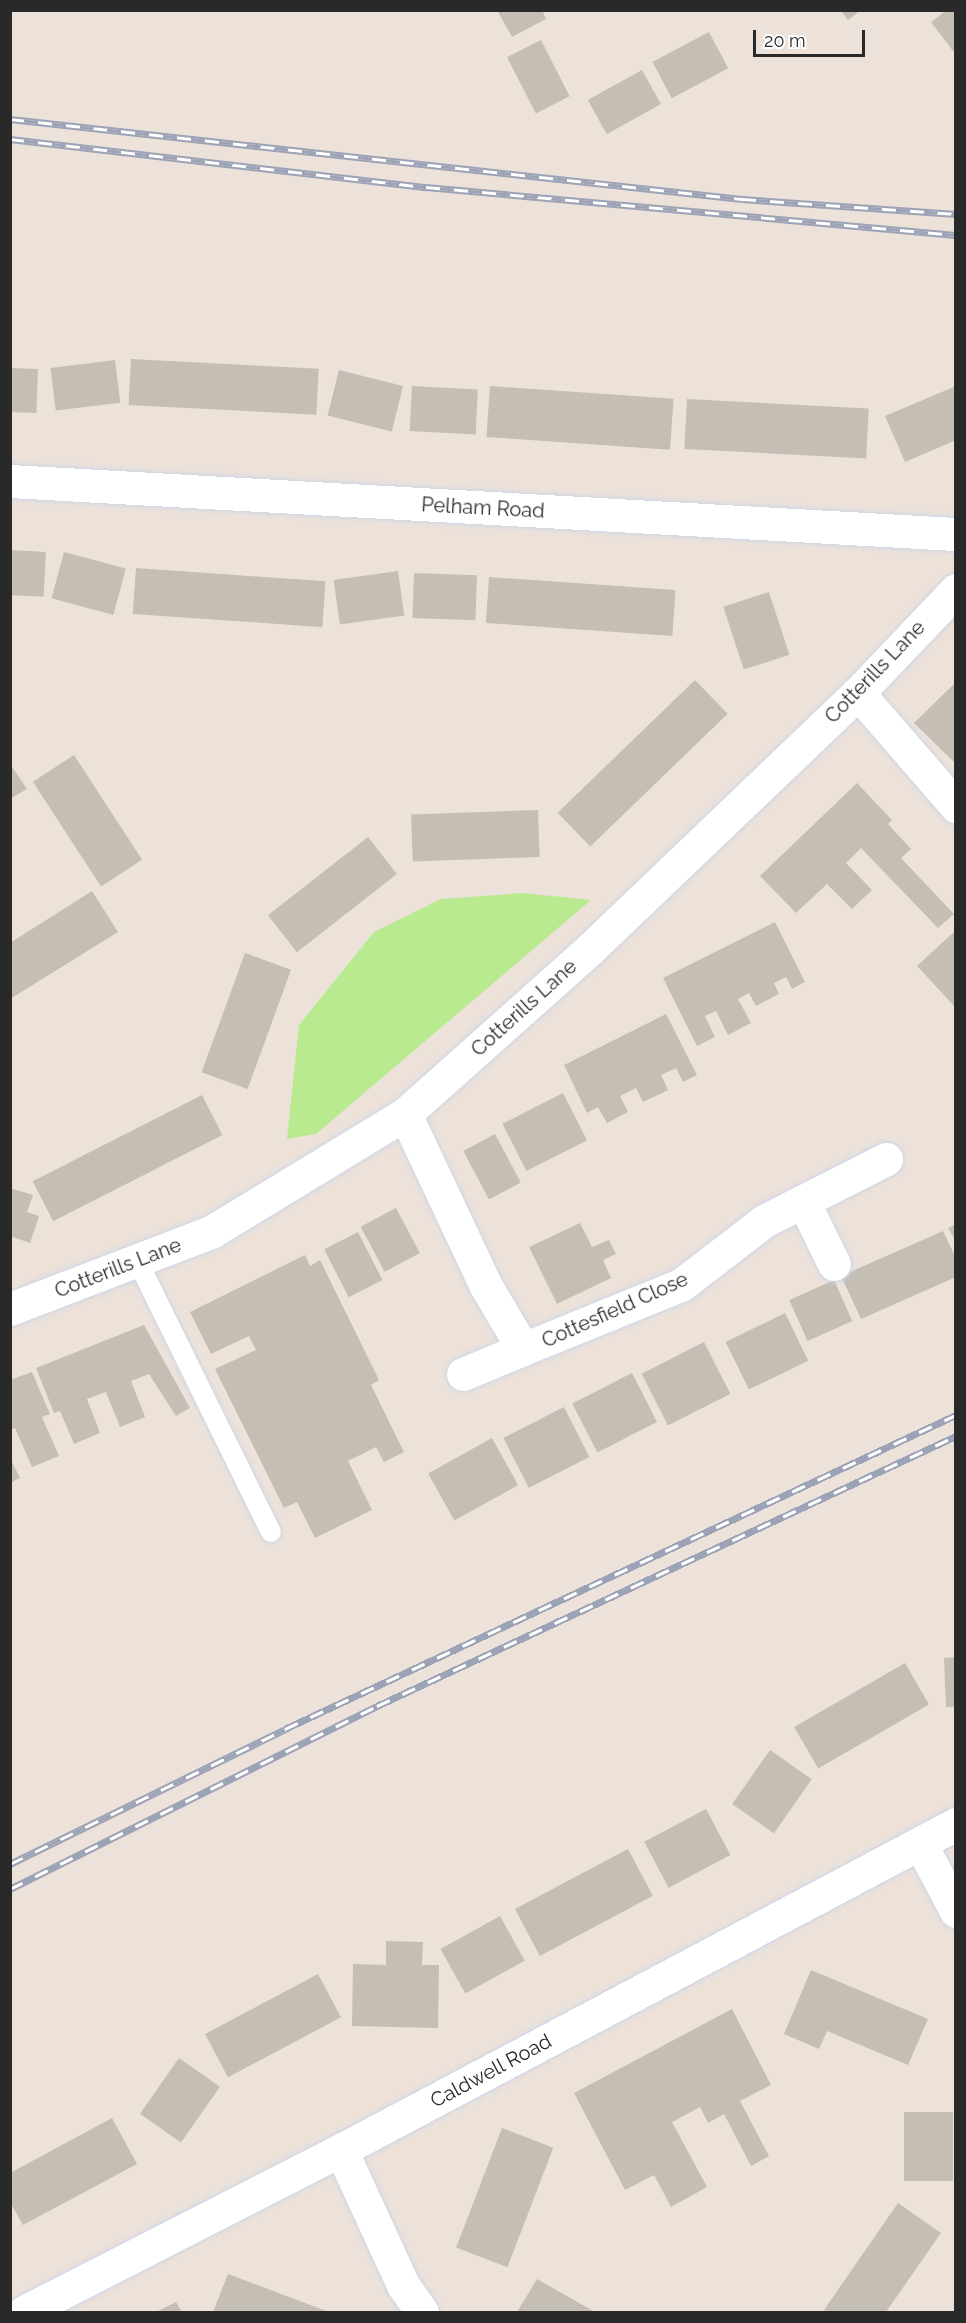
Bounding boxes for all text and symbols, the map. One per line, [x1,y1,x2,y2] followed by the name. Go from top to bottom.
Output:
[756,18,868,56] scale bar
[764,30,806,51] text: 20 m
[421,493,545,523] street label: Pelham Road
[820,616,930,728] street label: Cotterills Lane
[466,954,582,1062] street label: Cotterills Lane
[51,1233,185,1303] street label: Cotterills Lane
[538,1267,692,1353] street label: Cottesfield Close
[426,2029,556,2113] street label: Caldwell Road

